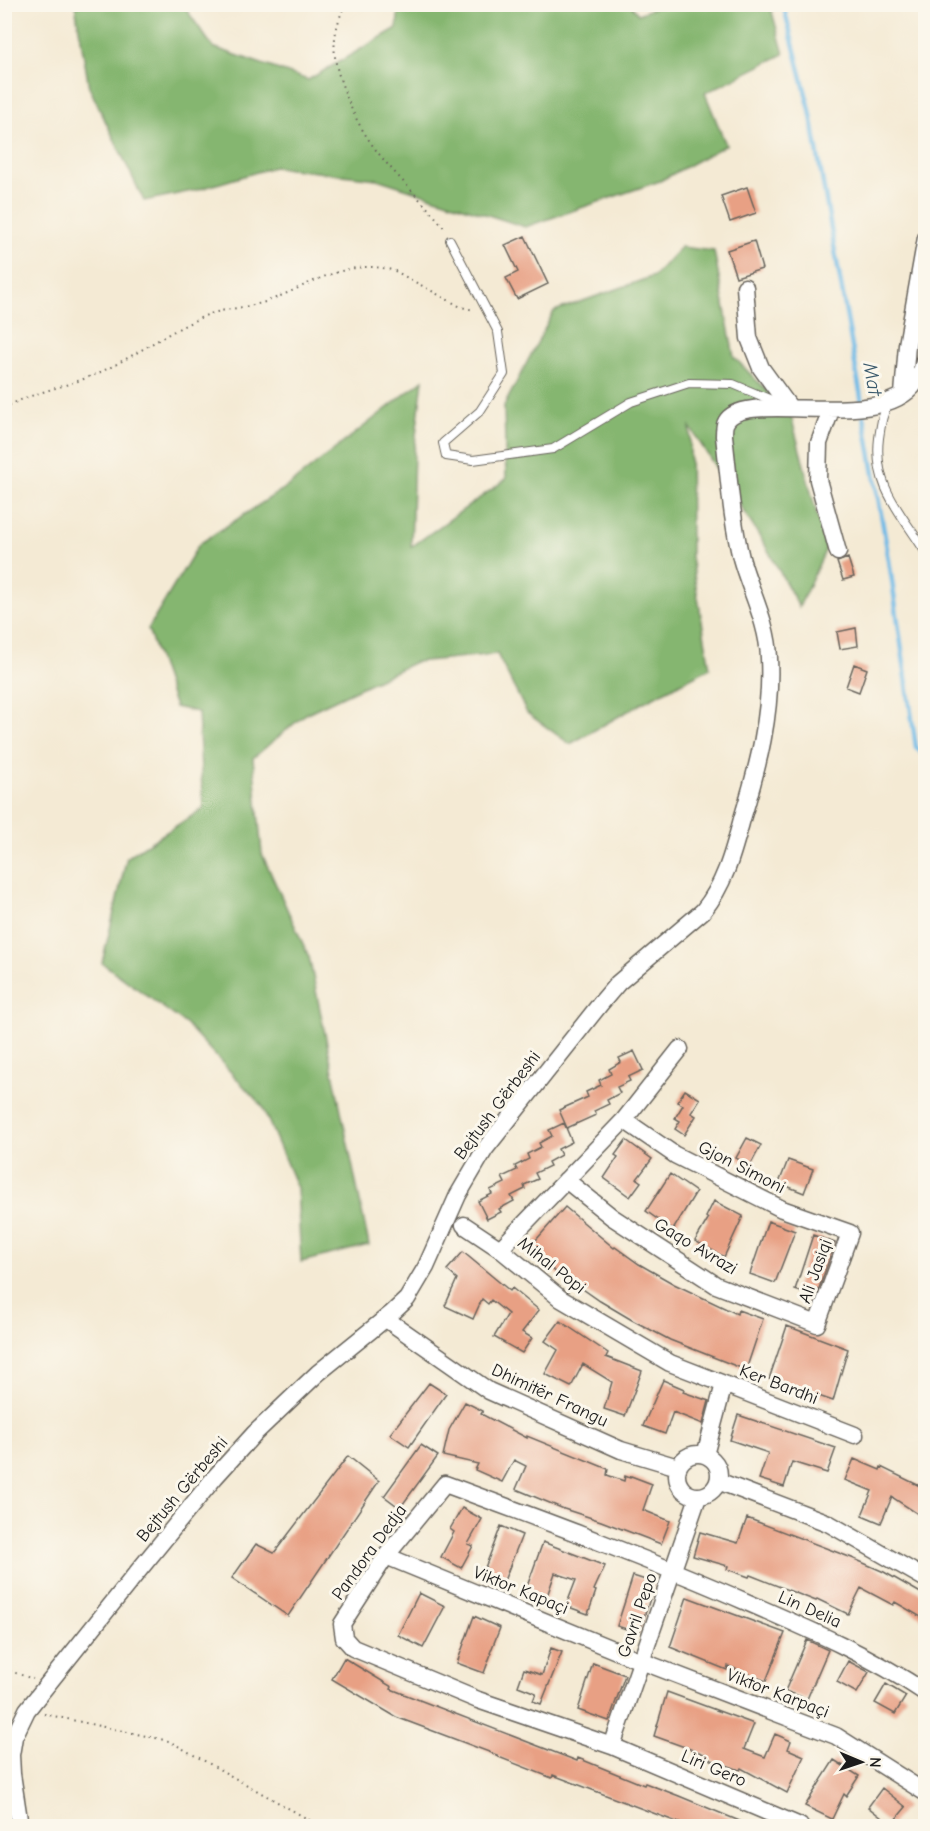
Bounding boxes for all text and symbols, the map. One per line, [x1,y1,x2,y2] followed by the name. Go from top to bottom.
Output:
[858,360,887,399] water label: Mat
[450,1047,545,1164] street label: Bejtush Gërbeshi
[695,1137,789,1198] street label: Gjon Simoni
[650,1213,741,1279] street label: Gaqo Avrazi
[513,1232,590,1298] street label: Mihal Popi
[794,1236,837,1306] street label: Ali Jasiqi
[488,1359,611,1432] street label: Dhimitër Frangu
[737,1360,821,1409] street label: Ker Bardhi
[132,1432,232,1546] street label: Bejtush Gërbeshi
[328,1500,411,1604] street label: Pandora Dedja
[470,1562,571,1619] street label: Viktor Kapaçi
[613,1570,662,1660] street label: Gavril Pepo
[775,1586,845,1633] street label: Lin Delia
[724,1664,832,1723] street label: Viktor Karpaçi
[831,1732,891,1792] north arrow
[678,1745,749,1792] street label: Liri Gero
[866,1757,884,1768] text: N

